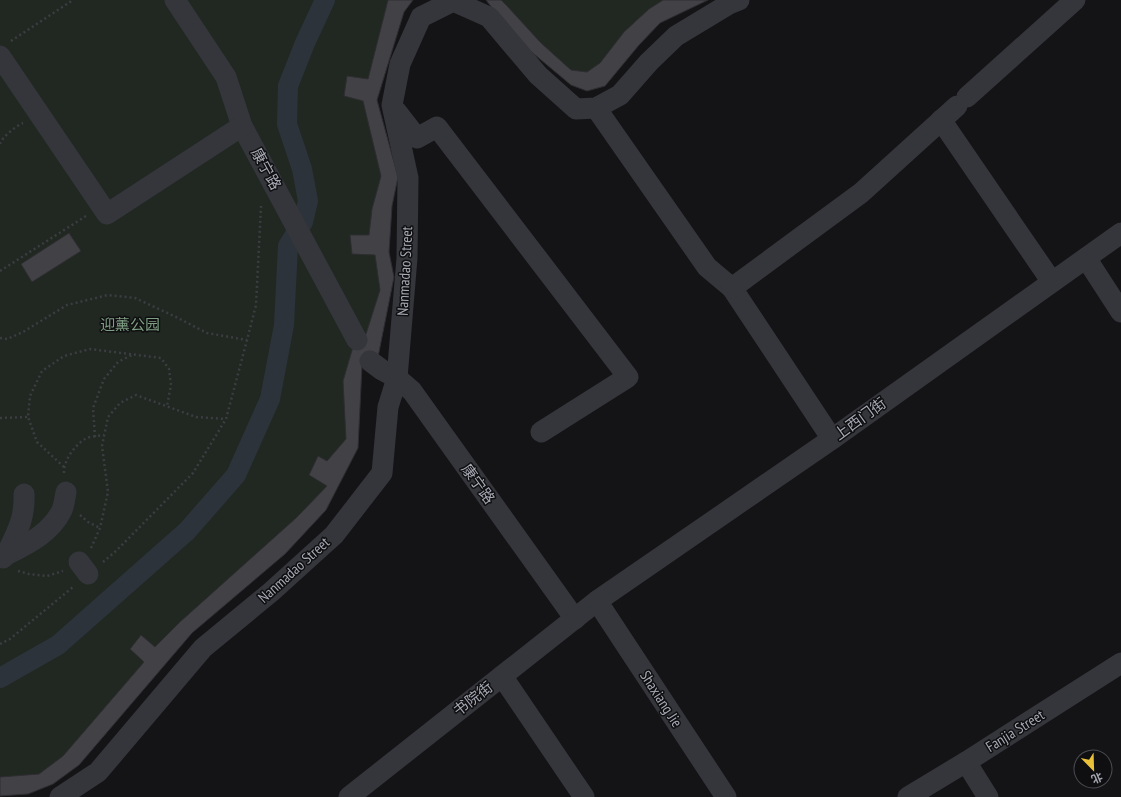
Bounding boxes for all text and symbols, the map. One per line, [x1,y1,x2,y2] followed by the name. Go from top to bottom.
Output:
[247,144,286,193] street label: 康宁路
[393,226,416,316] street label: Nanmadao Street
[100,315,160,334] park label: 迎薰公园
[830,393,890,444] street label: 上西门街
[457,460,499,507] street label: 康宁路
[254,533,333,607] street label: Nanmadao Street
[636,667,687,731] street label: Shaxiang Jie
[449,677,496,720] street label: 书院街
[982,705,1048,756] street label: Fanjia Street
[1073,749,1113,789] north arrow
[1089,770,1105,787] text: 北

